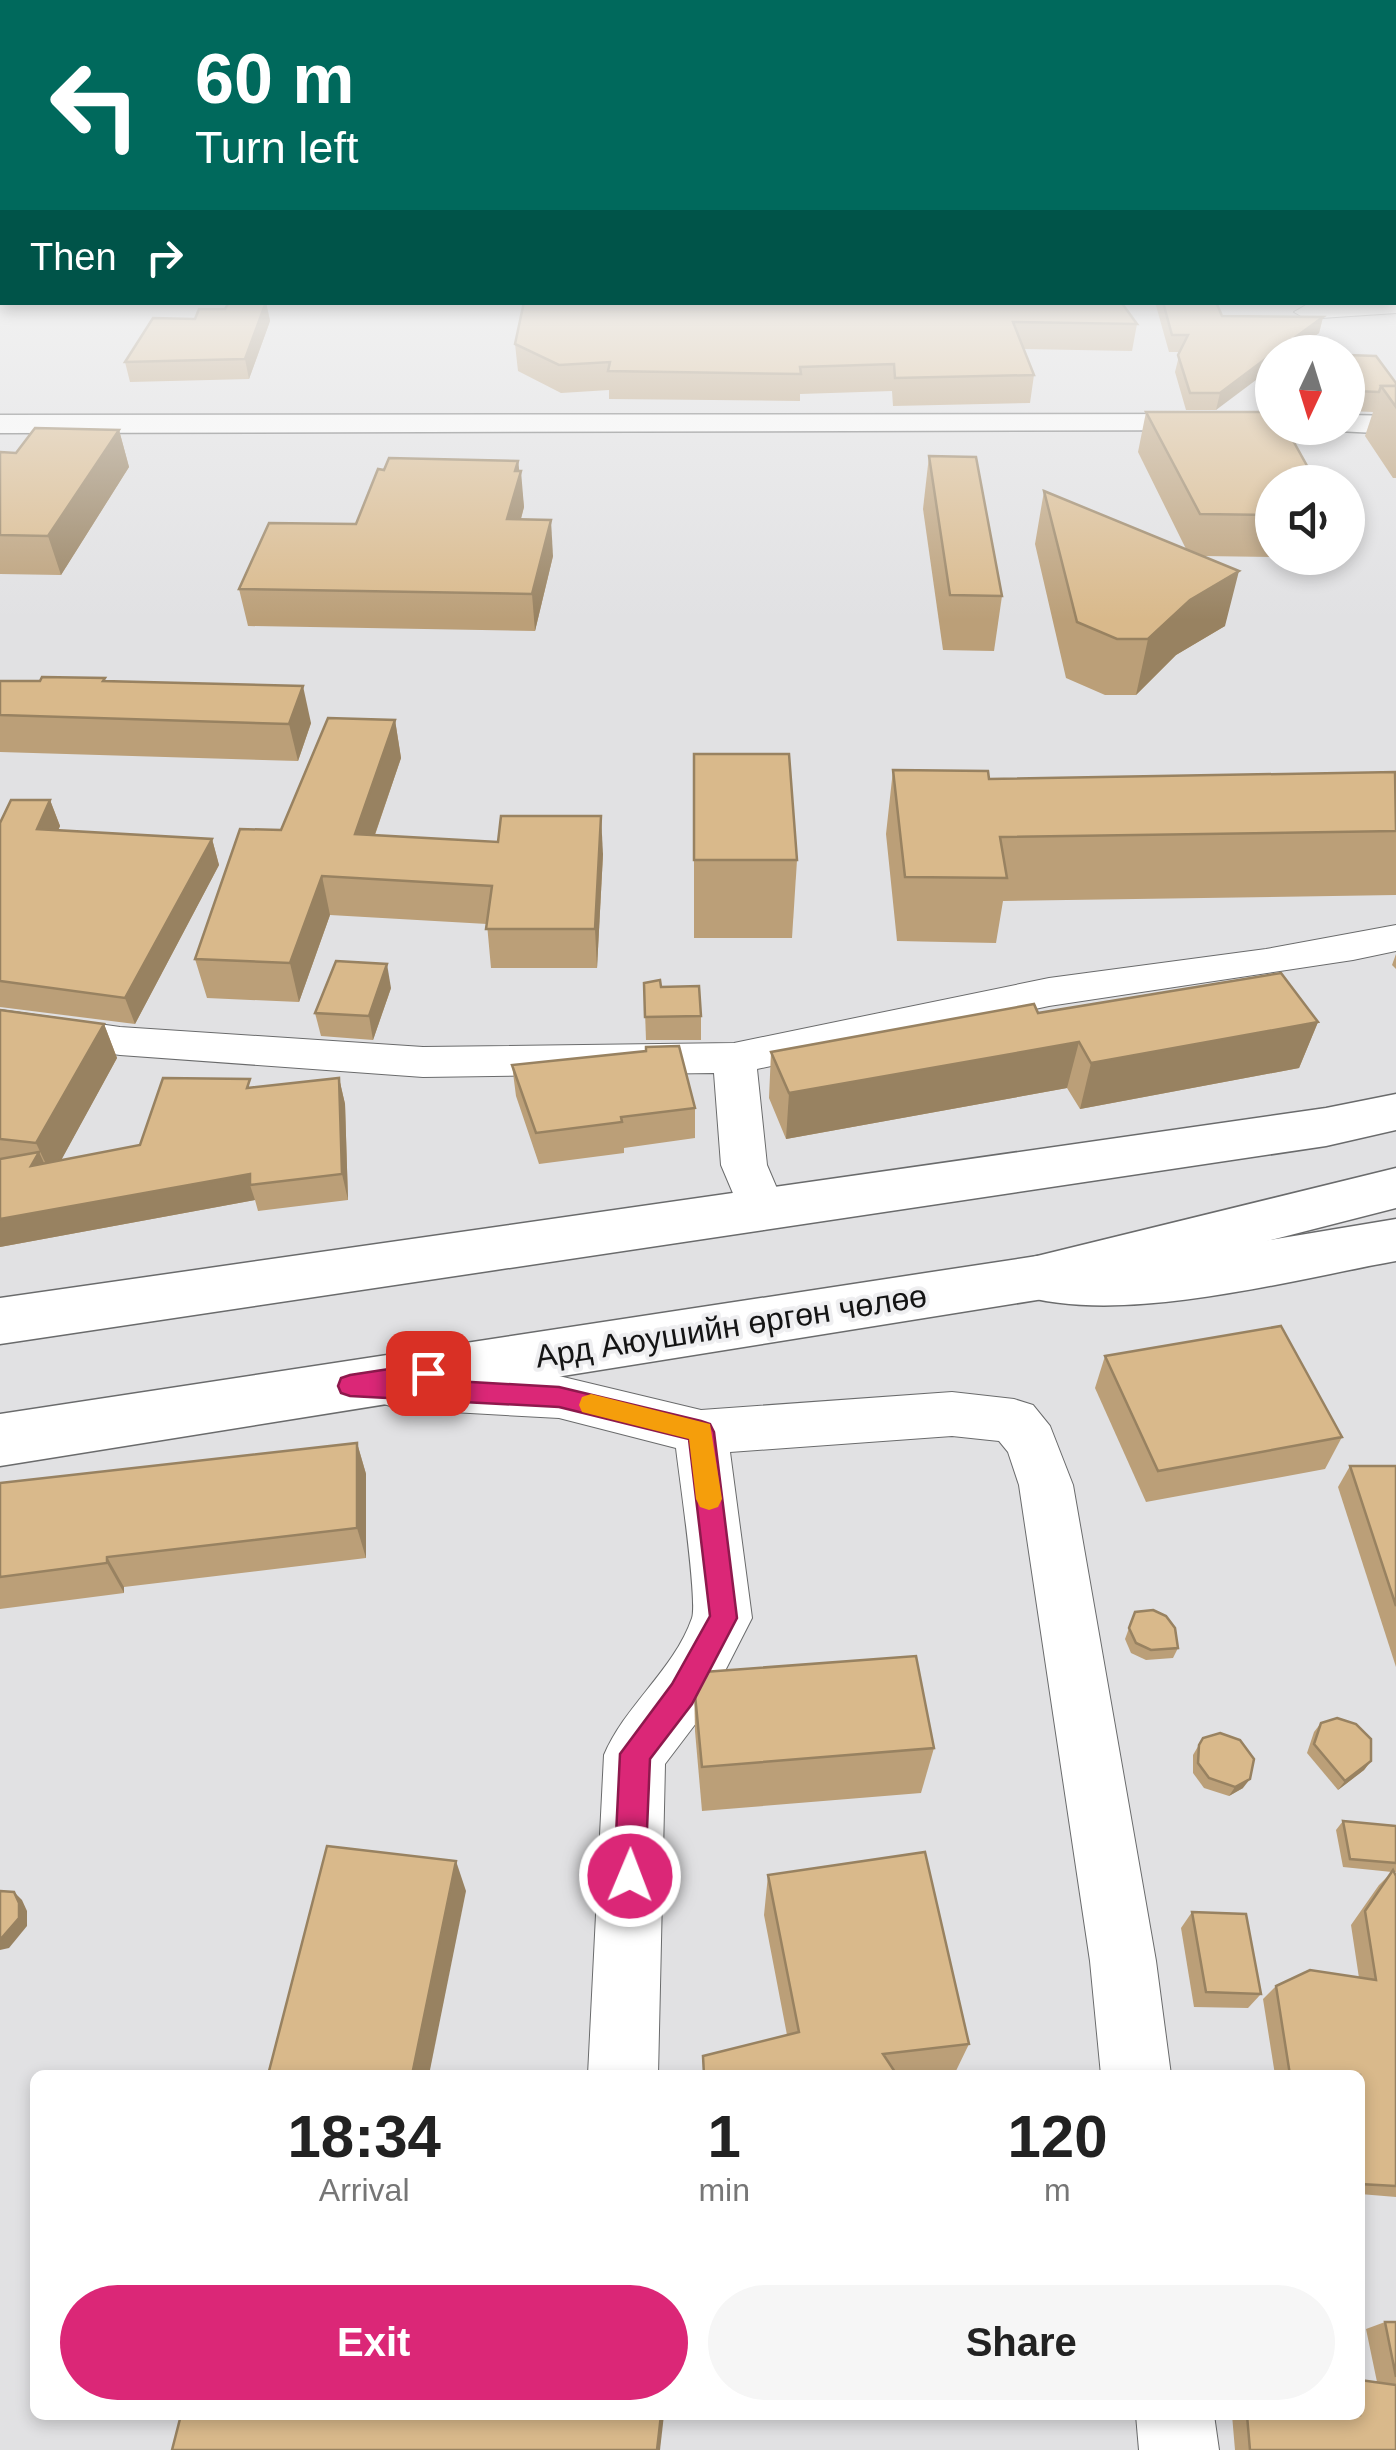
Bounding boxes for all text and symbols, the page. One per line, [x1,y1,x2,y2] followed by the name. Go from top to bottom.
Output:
[30,40,160,170] icon: left
[195,40,355,118] text: 60 m
[195,122,358,173] text: Turn left
[137,230,192,285] icon: right
[30,236,117,278] text: Then
[1255,335,1365,445] north arrow
[1255,335,1365,575] map controls
[1255,465,1365,575] button: sound
[533,1277,929,1375] street label: Ард Аюушийн өргөн чөлөө
[386,1331,471,1416] pin
[401,1346,456,1401] icon: arrive
[578,1824,682,1928] position arrow
[287,2103,441,2170] text: 18:34
[707,2103,741,2170] text: 1
[1007,2103,1108,2170] text: 120
[319,2172,410,2208] text: Arrival
[698,2172,750,2208] text: min
[1044,2172,1071,2208] text: m
[60,2285,688,2400] button: Exit
[708,2285,1335,2400] button: Share

